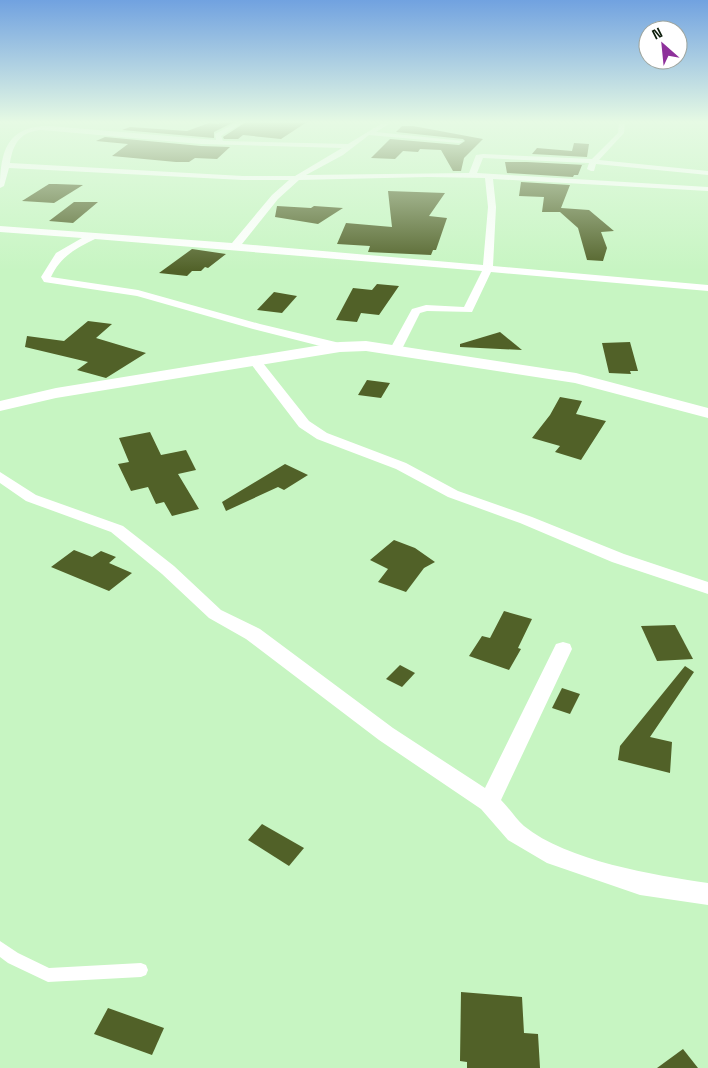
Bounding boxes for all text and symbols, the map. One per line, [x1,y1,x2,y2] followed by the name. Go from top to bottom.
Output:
[638,20,688,70] north arrow
[649,23,665,44] text: N

